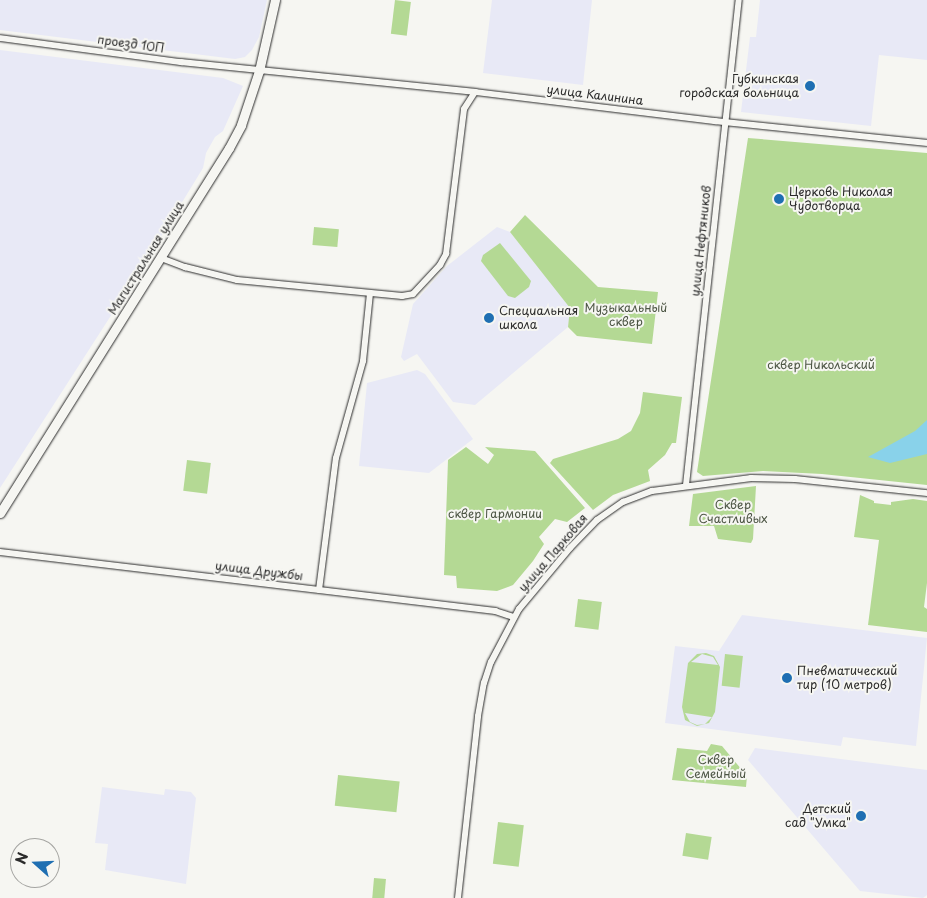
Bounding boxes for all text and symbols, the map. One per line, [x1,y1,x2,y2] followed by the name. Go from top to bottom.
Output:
[96,32,166,56] street label: проезд 10П
[679,72,799,100] place label: Губкинская городская больница
[803,79,817,93] marker: Губкинская городская больница
[546,82,644,108] street label: улица Калинина
[688,184,714,298] street label: улица Нефтяников
[789,185,892,213] place label: Церковь Николая Чудотворца
[773,193,785,205] marker: Церковь Николая Чудотворца
[105,198,187,318] street label: Магистральная улица
[585,301,667,329] park label: Музыкальный сквер
[499,304,578,332] place label: Специальная школа
[483,312,495,324] marker: Специальная школа
[767,358,875,372] park label: сквер Никольский
[698,498,768,526] park label: Сквер Счастливых
[448,507,542,521] park label: сквер Гармонии
[515,511,591,595] street label: улица Парковая
[214,558,304,584] street label: улица Дружбы
[797,664,897,692] place label: Пневматический тир (10 метров)
[781,672,793,684] marker: Пневматический тир (10 метров)
[686,753,746,781] park label: Сквер Семейный
[785,802,851,830] place label: Детский сад "Умка"
[855,810,867,822] marker: Детский сад "Умка"
[10,838,60,888] north arrow
[10,849,33,867] text: N

